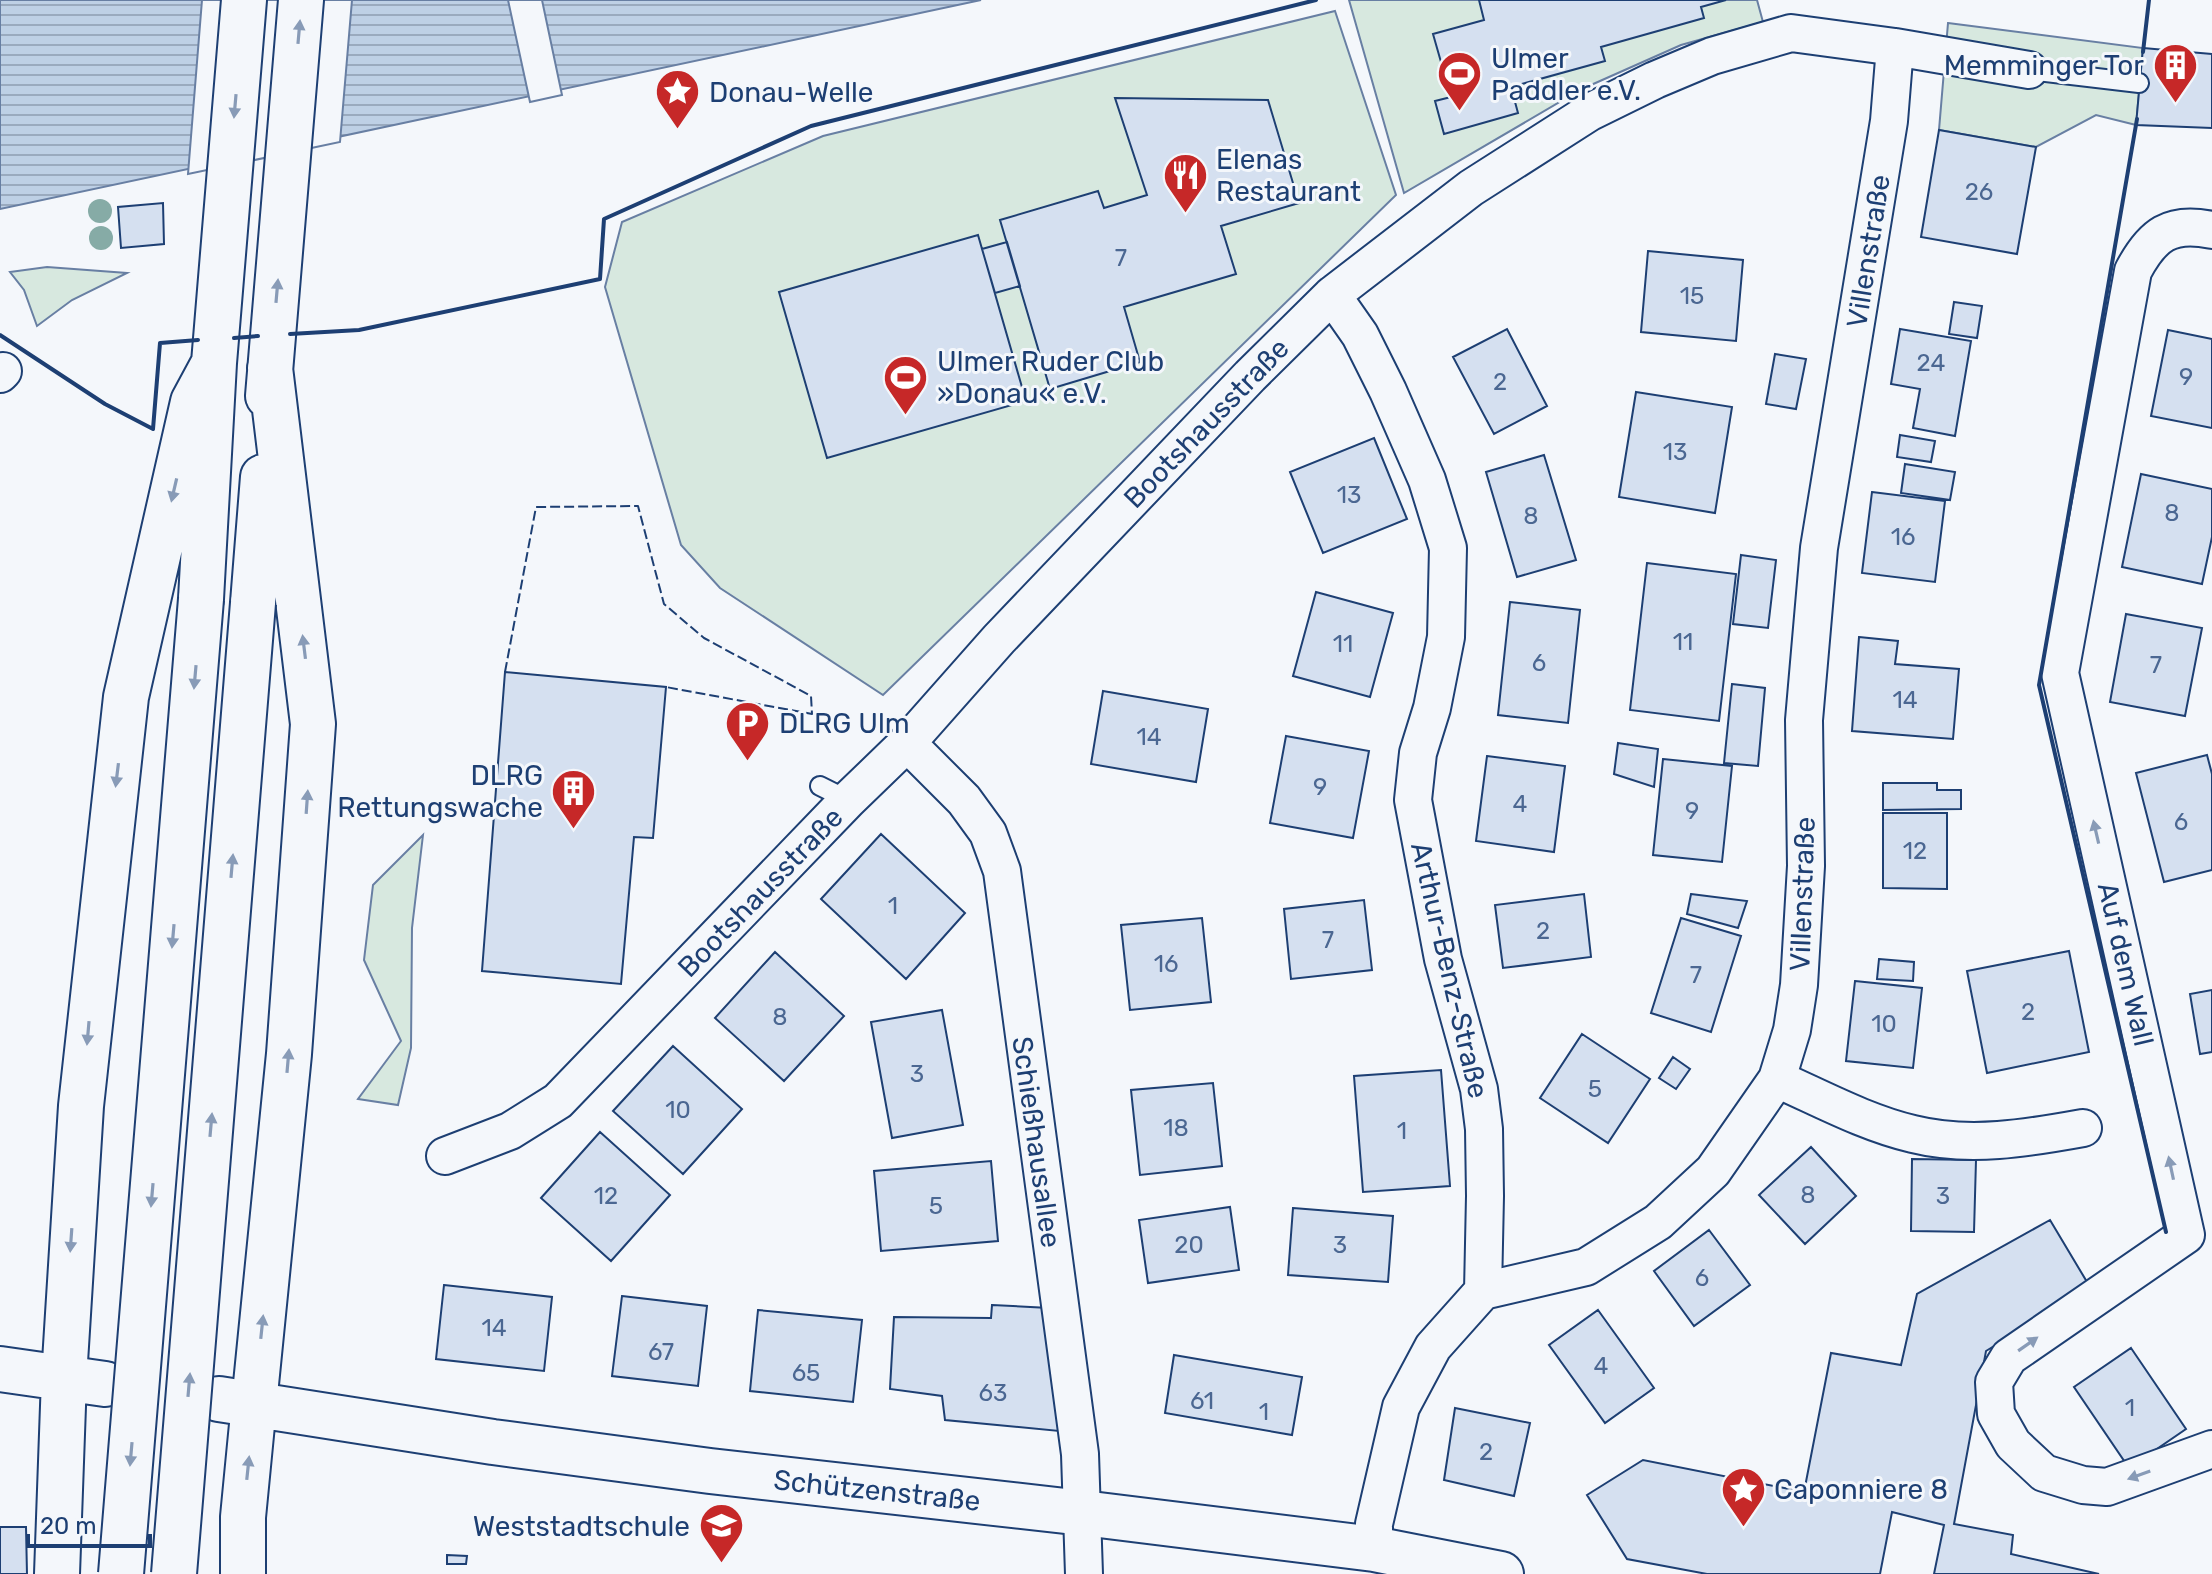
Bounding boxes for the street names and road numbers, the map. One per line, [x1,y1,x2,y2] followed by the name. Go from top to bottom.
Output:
[1840,172,1897,330] street label: Villenstraße
[1117,332,1296,515] street label: Bootshausstraße
[671,801,850,984] street label: Bootshausstraße
[1783,816,1822,972] street label: Villenstraße
[1404,839,1495,1101] street label: Arthur-Benz-Straße
[2091,879,2160,1049] street label: Auf dem Wall
[1005,1034,1068,1250] street label: Schießhausallee
[772,1463,982,1518] street label: Schützenstraße

